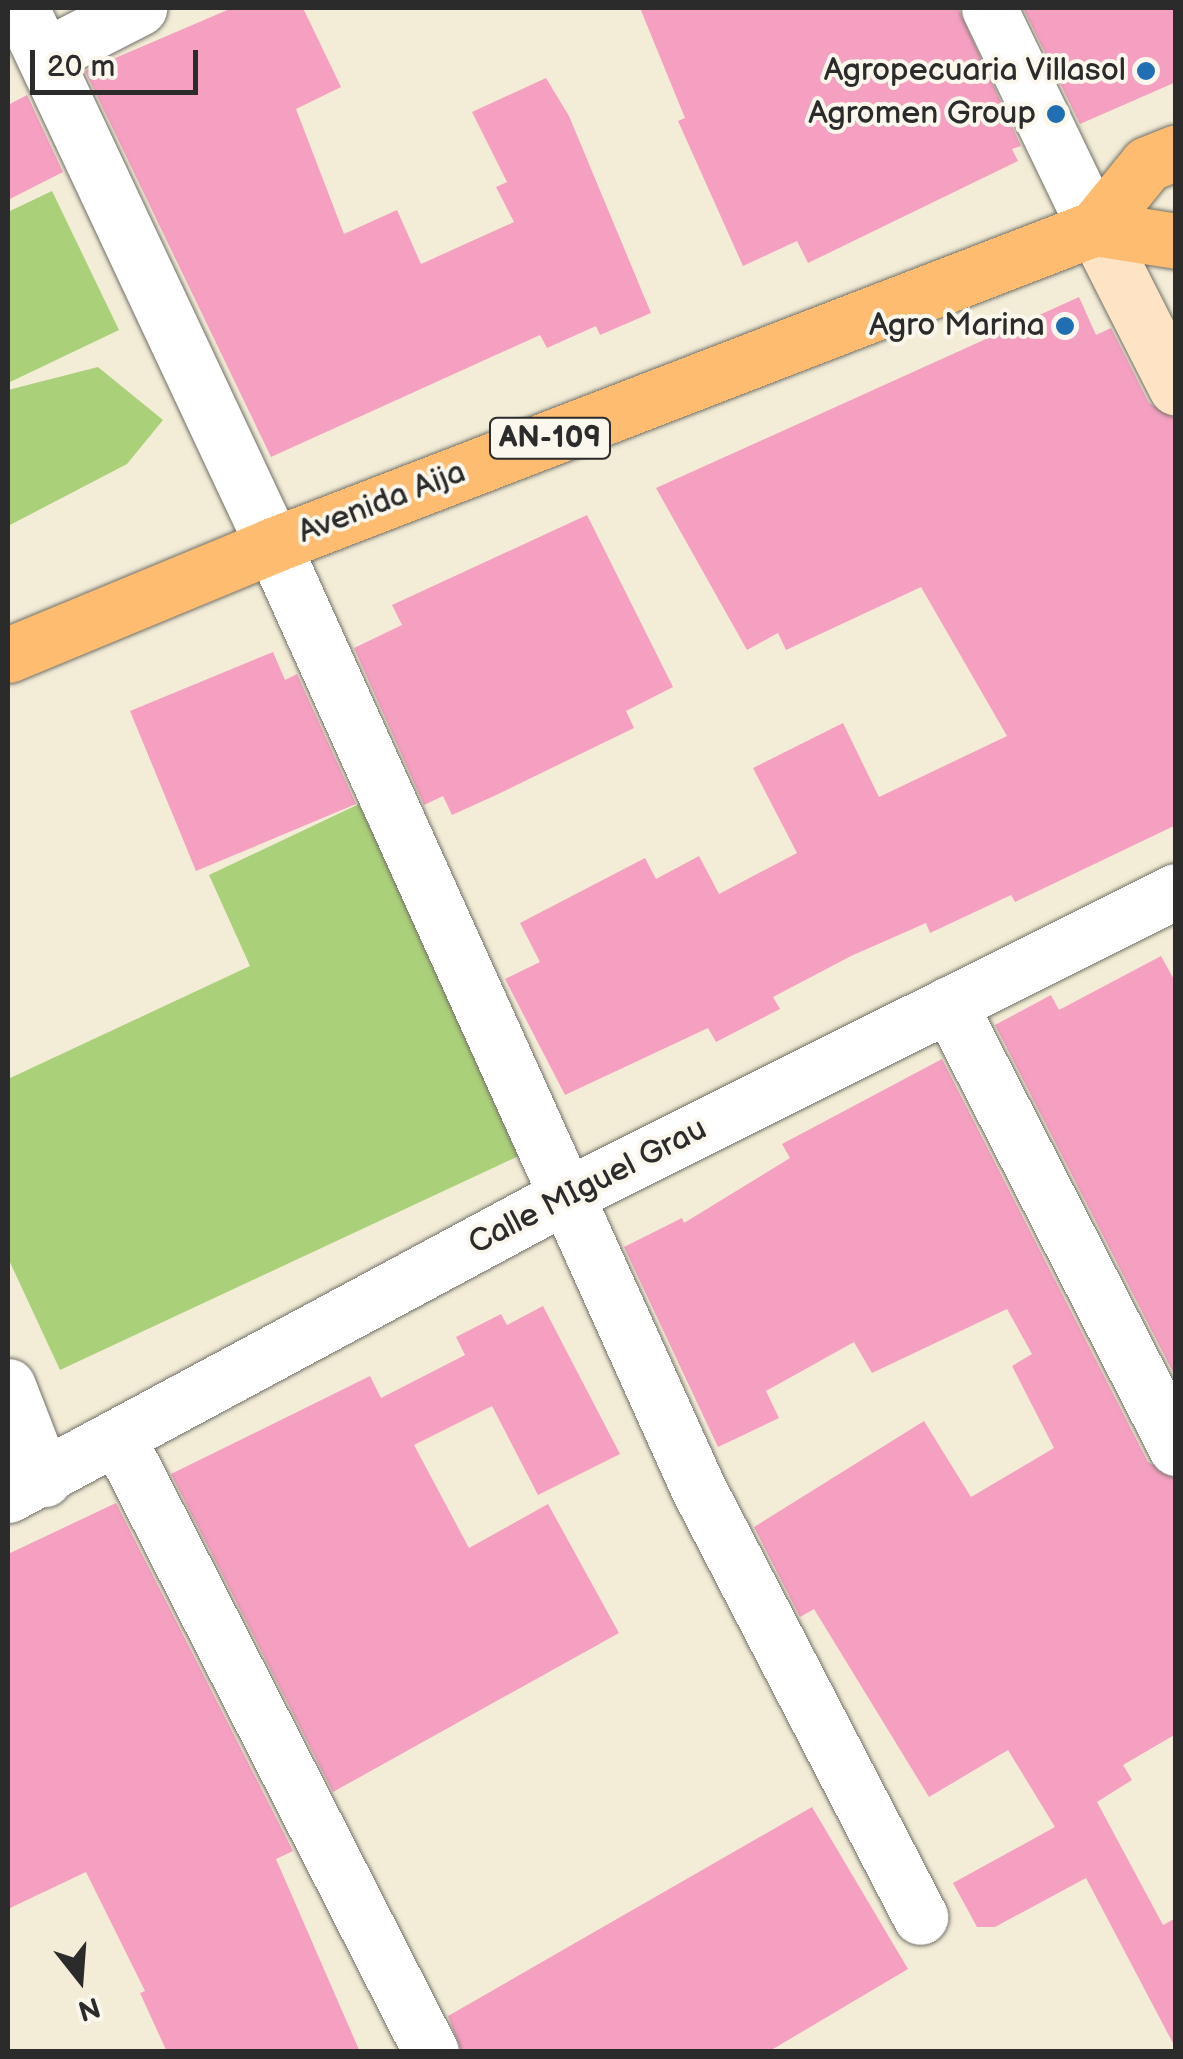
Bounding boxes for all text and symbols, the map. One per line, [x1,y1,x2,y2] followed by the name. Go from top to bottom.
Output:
[35,30,202,92] scale bar
[47,49,115,85] text: 20 m
[823,52,1126,90] place label: Agropecuaria Villasol
[1135,60,1157,82] marker: Agropecuaria Villasol
[808,95,1036,133] place label: Agromen Group
[1045,103,1067,125] marker: Agromen Group
[869,307,1045,345] place label: Agro Marina
[1054,315,1076,337] marker: Agro Marina
[488,413,612,463] road number: AN-109
[293,454,471,552] street label: Avenida Aija
[463,1110,713,1264] street label: Calle MIguel Grau
[30,1929,130,2029] north arrow
[74,1989,104,2027] text: N

